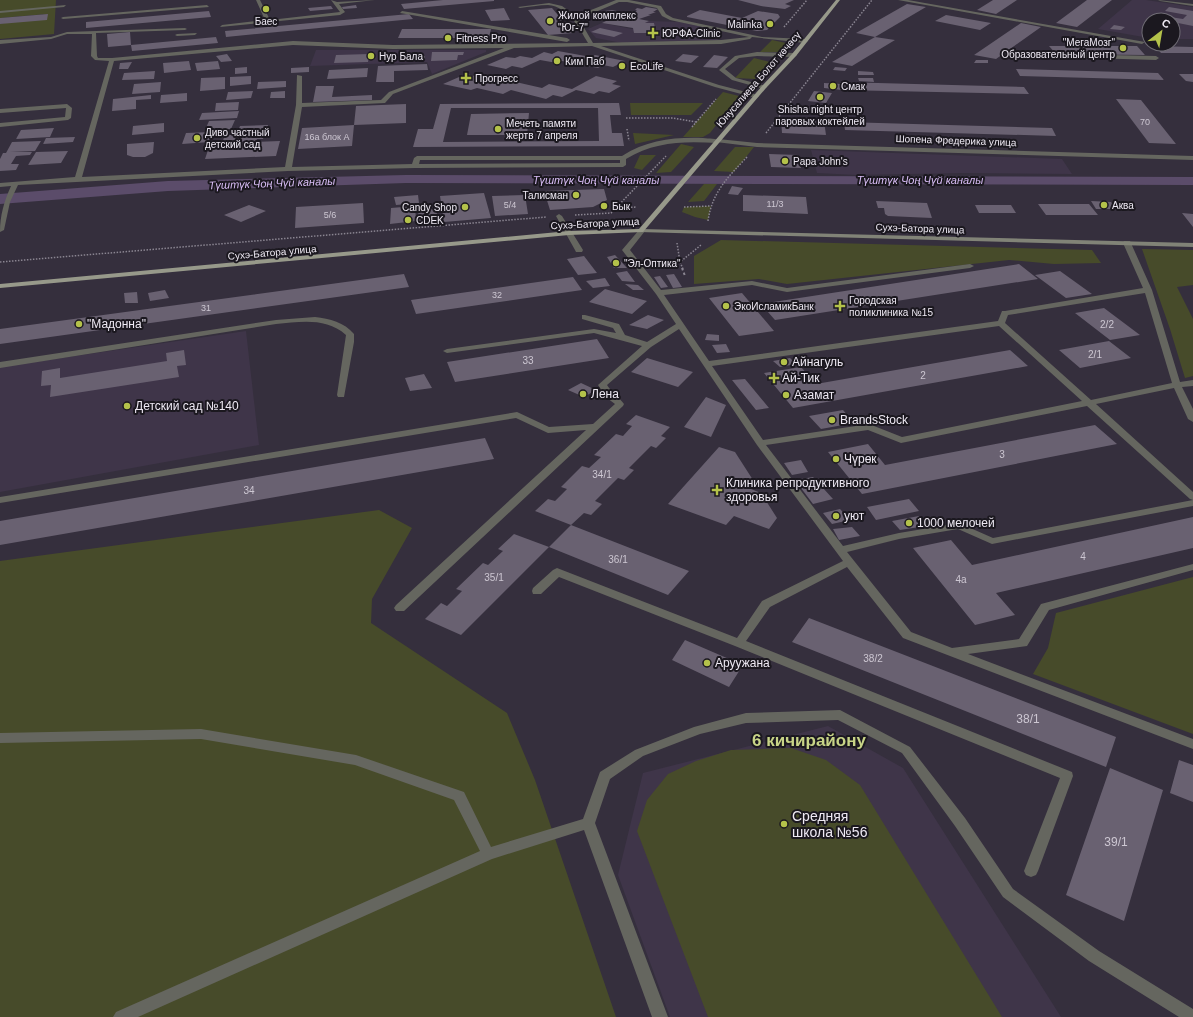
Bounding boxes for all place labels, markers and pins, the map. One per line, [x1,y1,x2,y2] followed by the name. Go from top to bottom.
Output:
[261,4,271,14] marker: Баес
[558,10,636,33] place label: Жилой комплекс "Юг-7"
[255,16,277,27] place label: Баес
[545,16,555,26] marker: Жилой комплекс "Юг-7"
[728,19,762,30] place label: Malinka
[765,19,775,29] marker: Malinka
[647,27,659,39] marker: ЮРФА-Clinic
[662,28,721,39] place label: ЮРФА-Clinic
[443,33,453,43] marker: Fitness Pro
[456,33,507,44] place label: Fitness Pro
[1001,37,1115,60] place label: "МегаМозг" Образовательный центр
[1118,43,1128,53] marker: "МегаМозг" Образовательный центр
[366,51,376,61] marker: Нур Бала
[379,51,423,62] place label: Нур Бала
[552,56,562,66] marker: Ким Паб
[565,56,605,67] place label: Ким Паб
[617,61,627,71] marker: EcoLife
[630,61,664,72] place label: EcoLife
[460,72,472,84] marker: Прогресс
[475,73,518,84] place label: Прогресс
[828,81,838,91] marker: Смак
[841,81,866,92] place label: Смак
[815,92,825,102] marker: Shisha night центр паровых коктейлей
[775,104,865,127] place label: Shisha night центр паровых коктейлей
[506,118,578,141] place label: Мечеть памяти жертв 7 апреля
[493,124,503,134] marker: Мечеть памяти жертв 7 апреля
[205,127,270,150] place label: Диво частный детский сад
[192,133,202,143] marker: Диво частный детский сад
[780,156,790,166] marker: Papa John's
[793,156,848,167] place label: Papa John's
[522,190,568,201] place label: Талисман
[571,190,581,200] marker: Талисман
[1099,200,1109,210] marker: Аква
[1112,200,1134,211] place label: Аква
[599,201,609,211] marker: Бык
[612,201,631,212] place label: Бык
[402,202,457,213] place label: Candy Shop
[460,202,470,212] marker: Candy Shop
[403,215,413,225] marker: CDEK
[416,215,444,226] place label: CDEK
[611,258,621,268] marker: "Эл-Оптика"
[624,258,681,269] place label: "Эл-Оптика"
[849,295,933,318] place label: Городская поликлиника №15
[834,300,846,312] marker: Городская поликлиника №15
[721,301,731,311] marker: ЭкоИсламикБанк
[734,301,814,312] place label: ЭкоИсламикБанк
[87,317,146,331] place label: "Мадонна"
[74,319,84,329] marker: "Мадонна"
[792,355,843,369] place label: Айнагуль
[779,357,789,367] marker: Айнагуль
[782,371,820,385] place label: Ай-Тик
[769,373,779,383] marker: Ай-Тик
[591,387,619,401] place label: Лена
[794,388,835,402] place label: Азамат
[578,389,588,399] marker: Лена
[781,390,791,400] marker: Азамат
[135,399,239,413] place label: Детский сад №140
[122,401,132,411] marker: Детский сад №140
[840,413,909,427] place label: BrandsStock
[827,415,837,425] marker: BrandsStock
[844,452,877,466] place label: Чүрөк
[831,454,841,464] marker: Чүрөк
[726,476,870,504] place label: Клиника репродуктивного здоровья
[711,484,723,496] marker: Клиника репродуктивного здоровья
[844,509,865,523] place label: уют
[831,511,841,521] marker: уют
[917,516,995,530] place label: 1000 мелочей
[904,518,914,528] marker: 1000 мелочей
[715,656,770,670] place label: Аруужана
[702,658,712,668] marker: Аруужана
[792,808,868,840] place label: Средняя школа №56
[779,819,789,829] marker: Средняя школа №56

